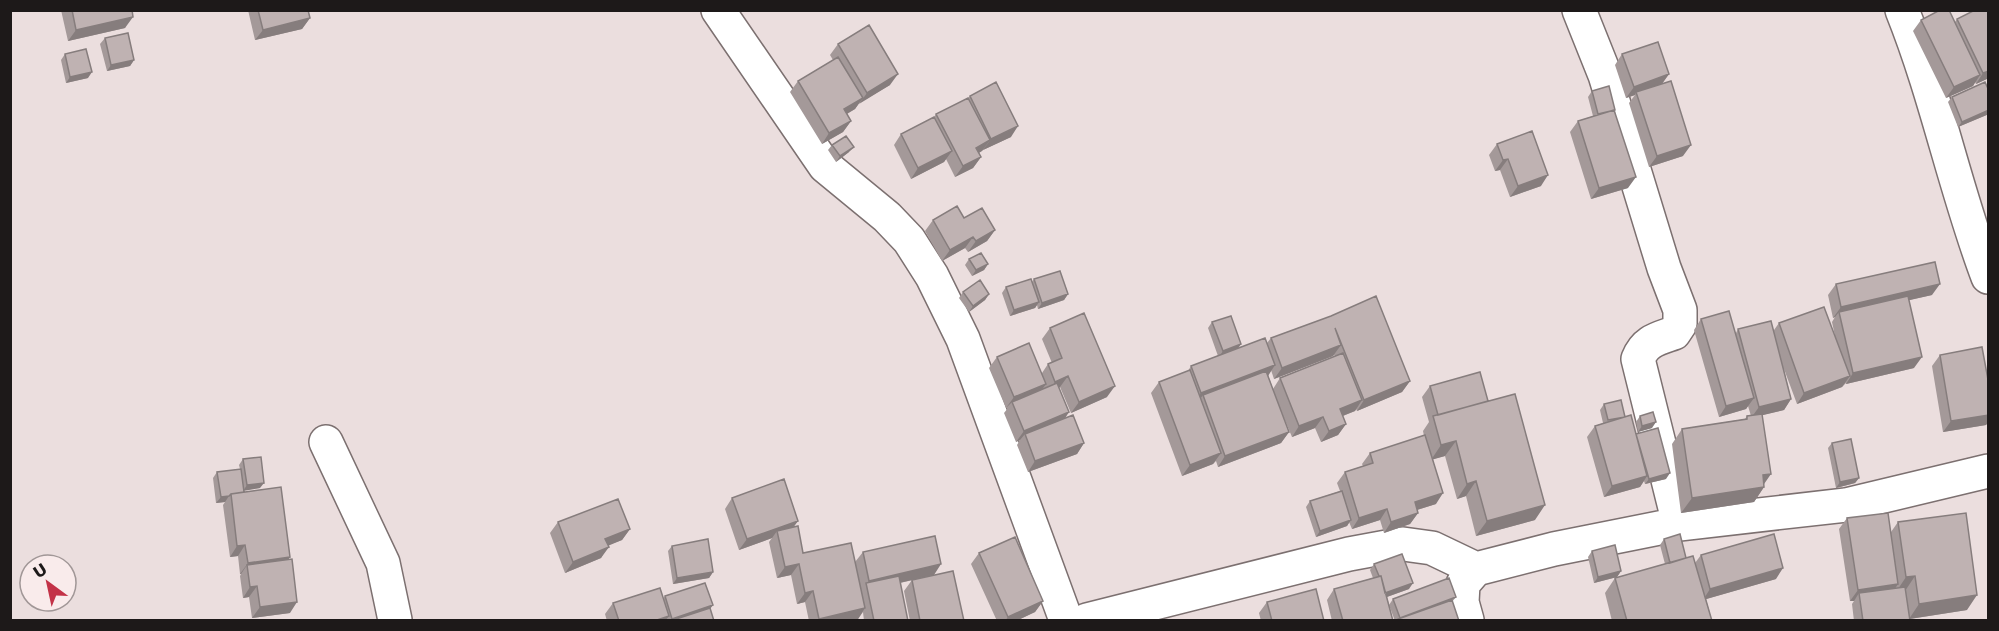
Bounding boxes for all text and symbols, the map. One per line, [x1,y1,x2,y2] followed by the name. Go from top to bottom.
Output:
[18,553,78,613] north arrow
[29,559,51,582] text: U

